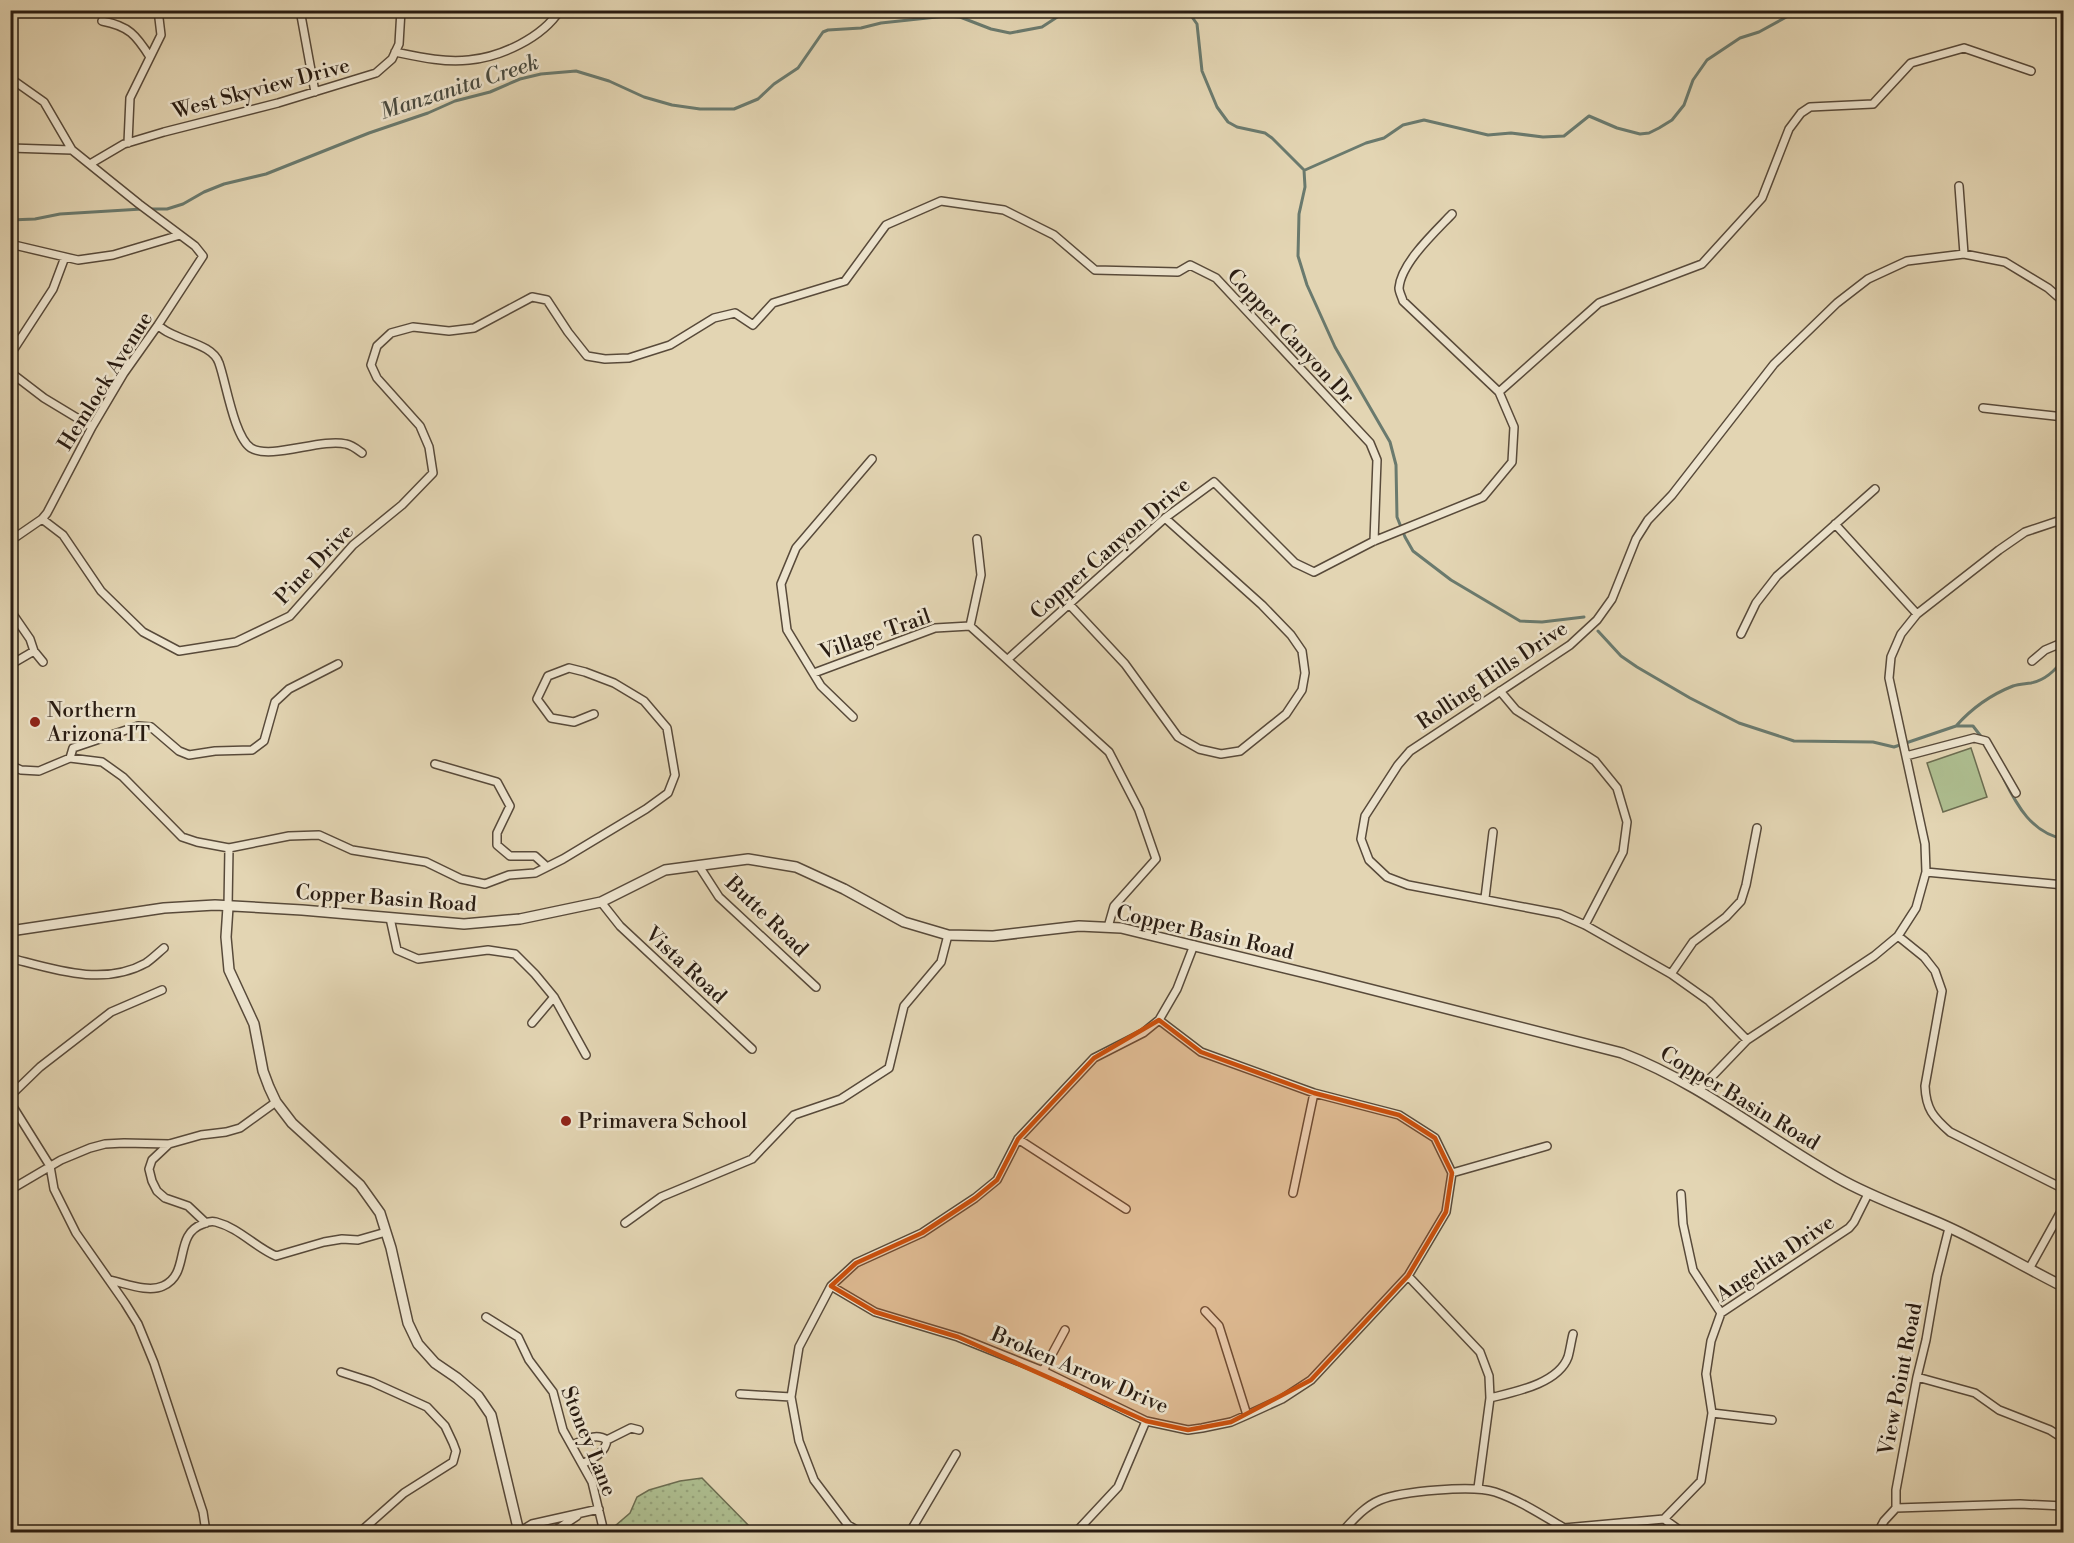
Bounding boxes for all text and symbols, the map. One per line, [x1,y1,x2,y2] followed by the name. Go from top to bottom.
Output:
[377,49,542,126] water label: Manzanita Creek
[169,53,353,125] street label: West Skyview Drive
[1221,264,1360,410] street label: Copper Canyon Dr
[53,307,159,456] street label: Hemlock Avenue
[1025,472,1196,625] street label: Copper Canyon Drive
[270,519,360,610] street label: Pine Drive
[815,604,934,666] street label: Village Trail
[1412,616,1573,736] street label: Rolling Hills Drive
[46,698,150,748] place label: Northern Arizona IT
[28,715,42,729] marker: Northern Arizona IT
[719,870,813,963] street label: Butte Road
[294,880,477,918] street label: Copper Basin Road
[1113,900,1296,966] street label: Copper Basin Road
[639,921,731,1010] street label: Vista Road
[1655,1041,1824,1157] street label: Copper Basin Road
[578,1109,747,1135] place label: Primavera School
[559,1114,573,1128] marker: Primavera School
[1711,1210,1840,1309] street label: Angelita Drive
[1873,1301,1929,1459] street label: View Point Road
[986,1321,1172,1420] street label: Broken Arrow Drive
[554,1383,622,1500] street label: Stoney Lane

